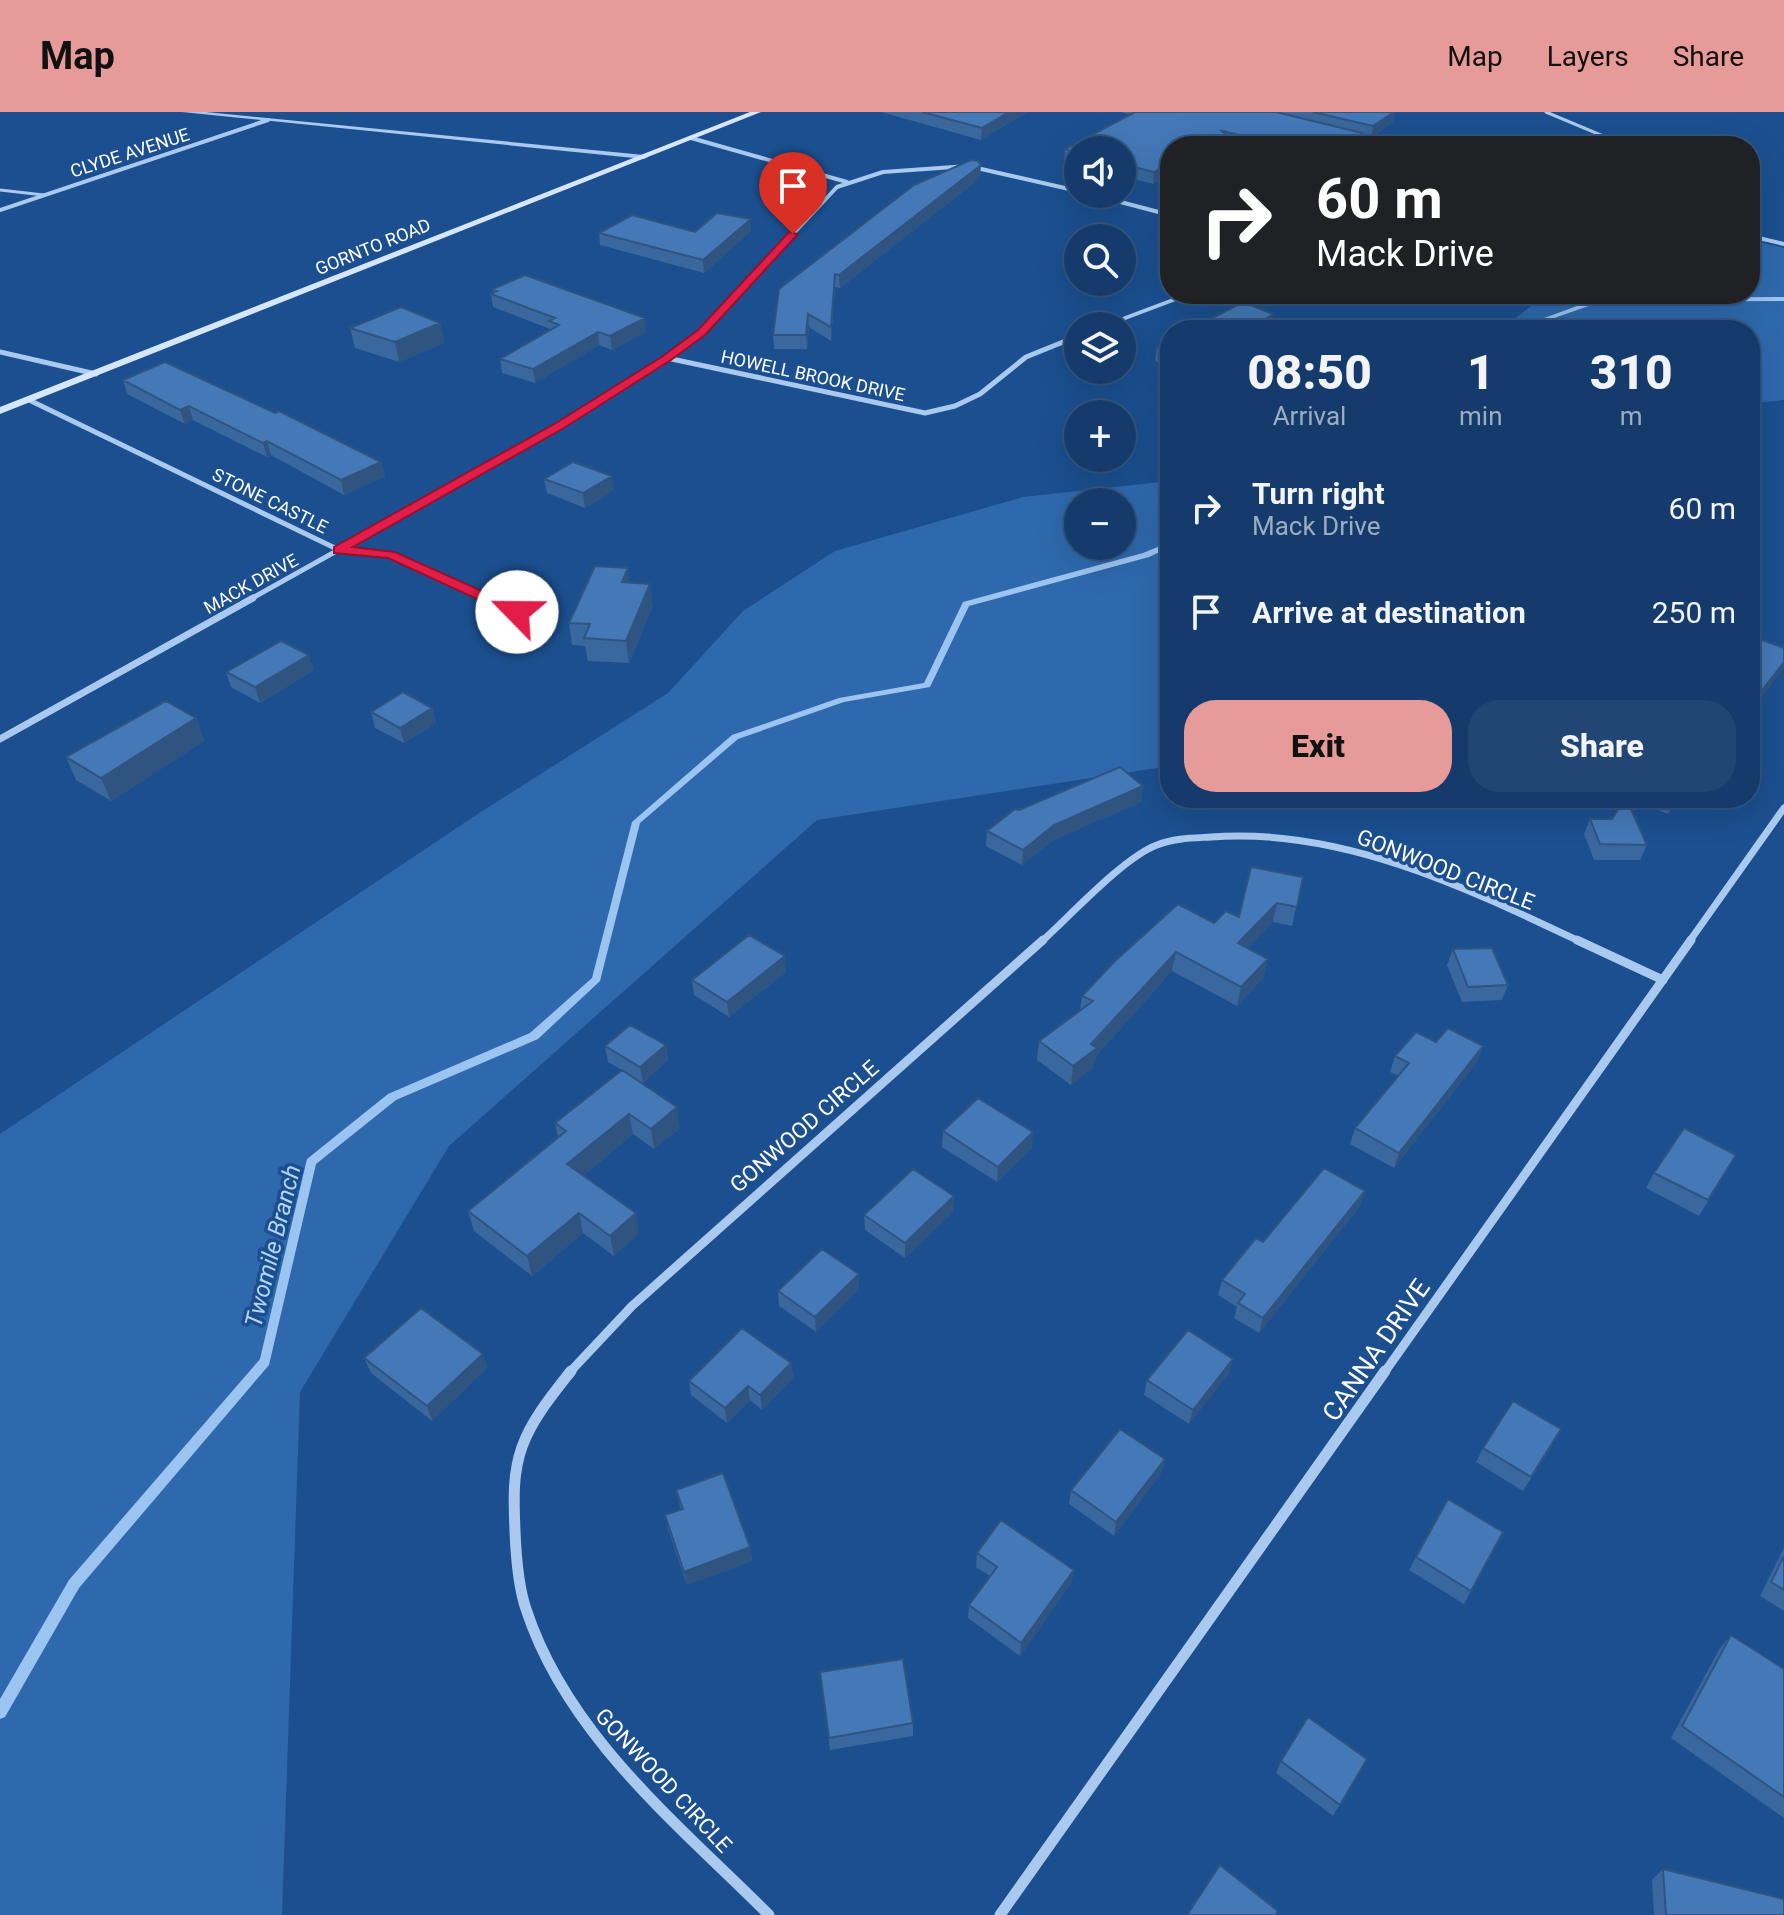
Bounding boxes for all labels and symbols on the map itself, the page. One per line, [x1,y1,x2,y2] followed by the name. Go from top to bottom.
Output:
[68,123,192,182] street label: CLYDE AVENUE
[759,152,827,234] pin
[312,214,434,279] street label: GORNTO ROAD
[719,346,907,405] street label: HOWELL BROOK DRIVE
[209,464,331,538] street label: STONE CASTLE
[200,549,302,618] street label: MACK DRIVE
[475,570,559,654] position arrow
[1354,824,1538,915] street label: GONWOOD CIRCLE
[725,1055,883,1197] street label: GONWOOD CIRCLE
[239,1162,307,1330] water label: Twomile Branch
[1316,1273,1436,1427] street label: CANNA DRIVE
[590,1703,737,1858] street label: GONWOOD CIRCLE

